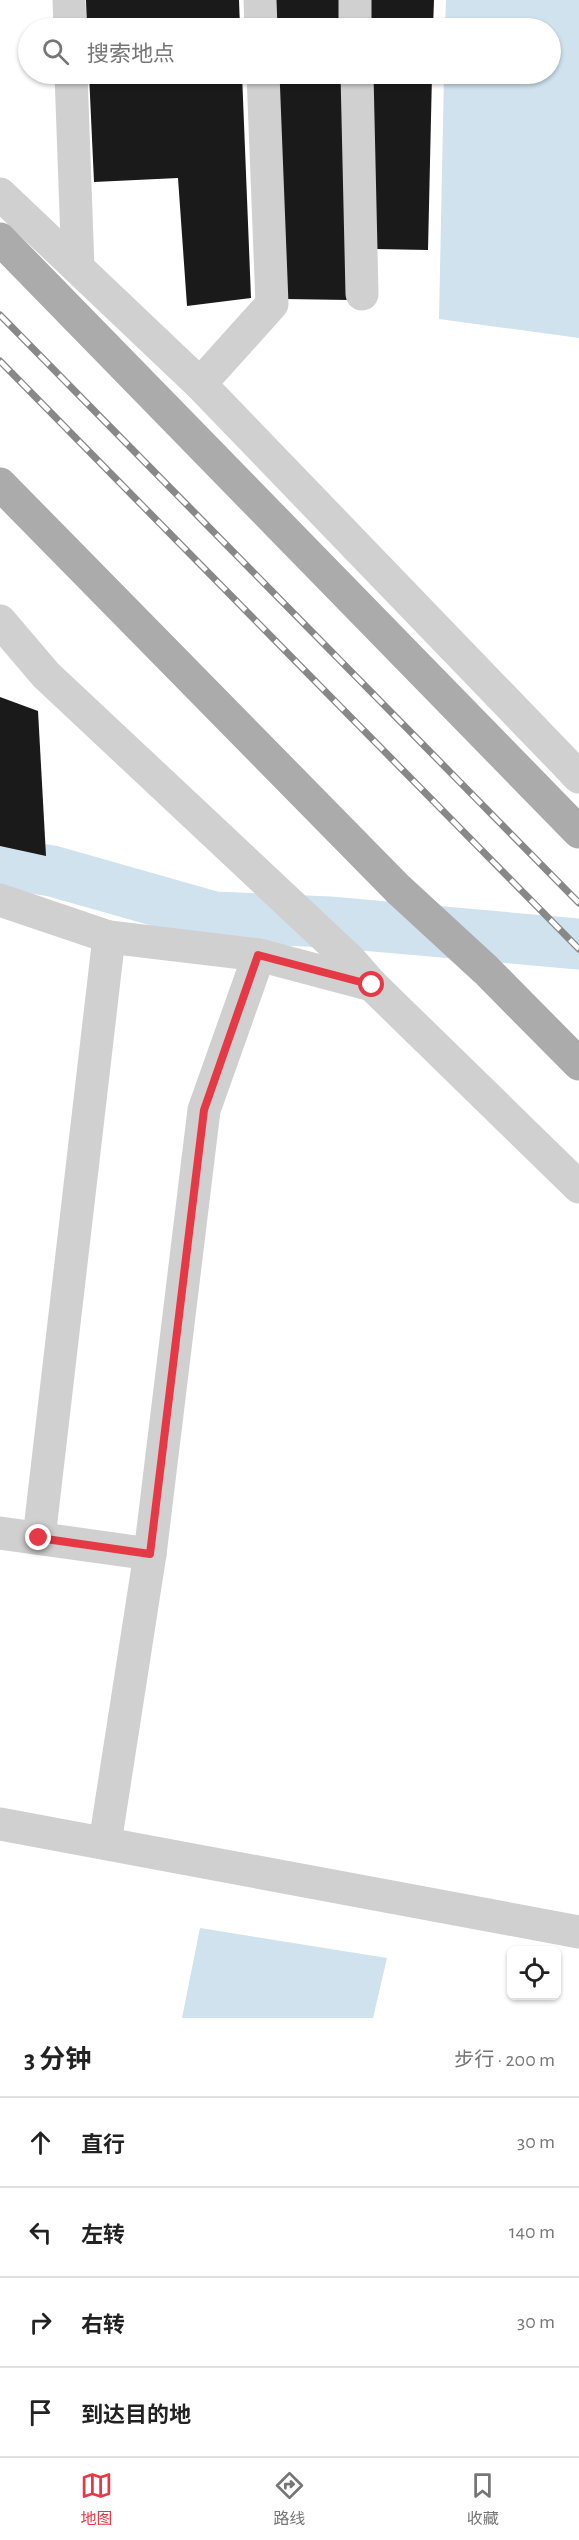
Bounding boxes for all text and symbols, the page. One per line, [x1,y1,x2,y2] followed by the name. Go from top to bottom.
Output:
[18,18,561,84] search box
[39,35,72,68] icon: search
[87,43,175,65] text: 搜索地点
[358,971,384,997] route start
[25,1524,51,1550] route end
[507,1946,561,2000] map controls
[507,1946,561,2000] button: locate
[24,2047,91,2073] text: 3 分钟
[454,2050,555,2070] text: 步行 · 200 m
[24,2126,57,2159] icon: ahead
[517,2132,555,2152] text: 30 m
[81,2134,125,2156] text: 直行
[24,2216,57,2249] icon: left
[509,2222,555,2242] text: 140 m
[81,2224,125,2246] text: 左转
[24,2306,57,2339] icon: right
[517,2312,555,2332] text: 30 m
[81,2314,125,2336] text: 右转
[24,2396,57,2429] icon: arrive
[81,2404,191,2426] text: 到达目的地
[80,2469,113,2529] tab: 地图
[273,2469,306,2529] tab: 路线
[466,2469,499,2529] tab: 收藏

